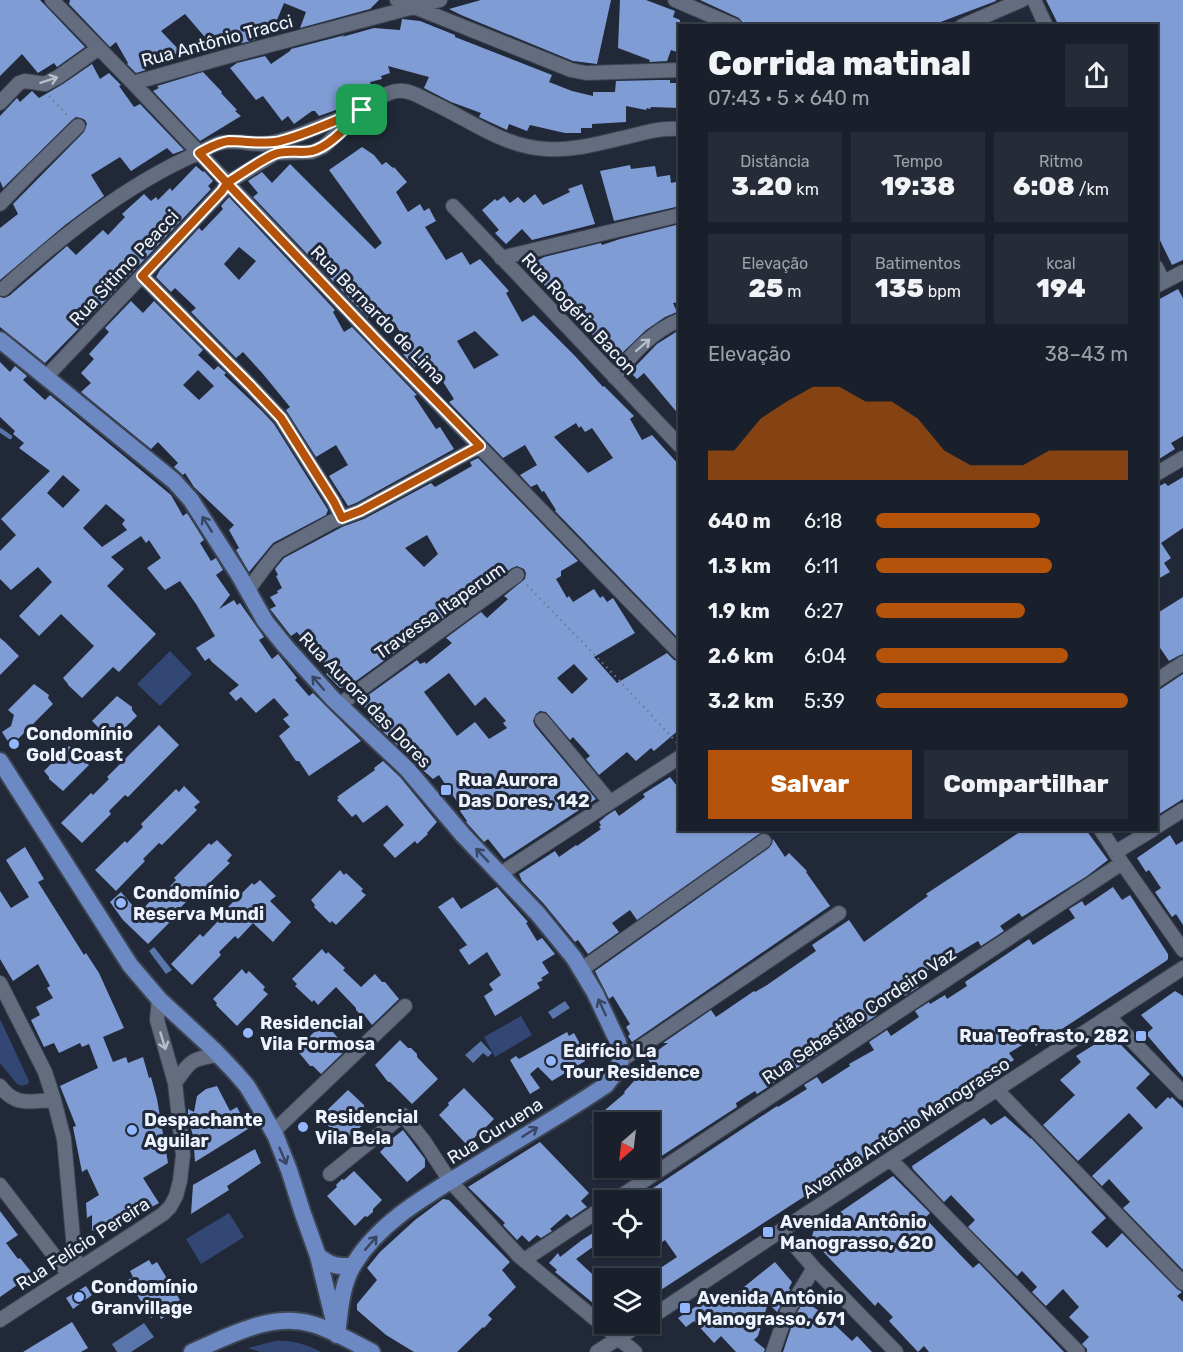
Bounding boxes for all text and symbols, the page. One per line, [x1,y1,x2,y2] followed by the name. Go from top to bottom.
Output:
[139,10,295,72] street label: Rua Antônio Tracci
[708,44,971,83] text: Corrida matinal
[1065,44,1128,107] button: share
[39,74,58,85] one-way arrow
[336,84,387,135] pin
[708,86,870,110] text: 07:43 · 5 × 640 m
[345,93,378,126] icon: arrive
[740,152,810,171] text: Distância
[893,152,943,171] text: Tempo
[1039,152,1083,171] text: Ritmo
[731,171,792,202] text: 3.20
[881,171,955,202] text: 19:38
[1013,171,1075,202] text: 6:08
[792,180,819,199] text: km
[1075,180,1109,199] text: /km
[65,206,183,330] street label: Rua Sitimo Peacci
[306,241,450,389] street label: Rua Bernardo de Lima
[517,248,641,380] street label: Rua Rogério Bacon
[742,254,808,273] text: Elevação
[875,254,961,273] text: Batimentos
[1046,254,1076,273] text: kcal
[748,273,783,304] text: 25
[875,273,924,304] text: 135
[1036,273,1086,304] text: 194
[783,282,802,301] text: m
[924,282,961,301] text: bpm
[635,338,651,351] one-way arrow
[708,342,791,366] text: Elevação
[1045,342,1128,366] text: 38–43 m
[708,509,771,533] text: 640 m
[804,509,842,533] text: 6:18
[200,516,212,533] one-way arrow
[708,554,771,578] text: 1.3 km
[804,554,838,578] text: 6:11
[371,558,509,664] street label: Travessa Itaperum
[708,599,770,623] text: 1.9 km
[804,599,843,623] text: 6:27
[294,628,436,772] street label: Rua Aurora das Dores
[708,644,774,668] text: 2.6 km
[804,644,846,668] text: 6:04
[311,676,325,691] one-way arrow
[708,689,774,713] text: 3.2 km
[804,689,845,713] text: 5:39
[26,723,133,766] place label: Condomínio Gold Coast
[7,737,21,751] marker: Condomínio Gold Coast
[708,750,912,819] button: Salvar
[924,750,1128,819] button: Compartilhar
[458,769,590,812] place label: Rua Aurora Das Dores, 142
[439,783,453,797] marker: Rua Aurora Das Dores, 142
[474,847,489,862] one-way arrow
[133,882,264,925] place label: Condomínio Reserva Mundi
[114,896,128,910] marker: Condomínio Reserva Mundi
[758,943,960,1089] street label: Rua Sebastião Cordeiro Vaz
[595,998,607,1016] one-way arrow
[260,1012,375,1055] place label: Residencial Vila Formosa
[959,1025,1129,1047] place label: Rua Teofrasto, 282
[241,1026,255,1040] marker: Residencial Vila Formosa
[1134,1029,1148,1043] marker: Rua Teofrasto, 282
[158,1031,169,1050] one-way arrow
[563,1040,700,1083] place label: Edifício La Tour Residence
[798,1053,1014,1203] street label: Avenida Antônio Manograsso
[544,1054,558,1068] marker: Edifício La Tour Residence
[443,1093,547,1169] street label: Rua Curuena
[315,1106,418,1149] place label: Residencial Vila Bela
[144,1109,263,1152] place label: Despachante Aguilar
[594,1112,660,1178] north arrow
[594,1112,660,1334] map controls
[296,1120,310,1134] marker: Residencial Vila Bela
[125,1123,139,1137] marker: Despachante Aguilar
[521,1126,538,1138] one-way arrow
[278,1147,289,1165] one-way arrow
[594,1190,660,1256] button: locate
[12,1193,154,1295] street label: Rua Felício Pereira
[780,1211,933,1254] place label: Avenida Antônio Manograsso, 620
[761,1225,775,1239] marker: Avenida Antônio Manograsso, 620
[364,1235,377,1251] one-way arrow
[594,1268,660,1334] button: layers
[91,1276,198,1319] place label: Condomínio Granvillage
[697,1287,845,1330] place label: Avenida Antônio Manograsso, 671
[72,1290,86,1304] marker: Condomínio Granvillage
[678,1301,692,1315] marker: Avenida Antônio Manograsso, 671

